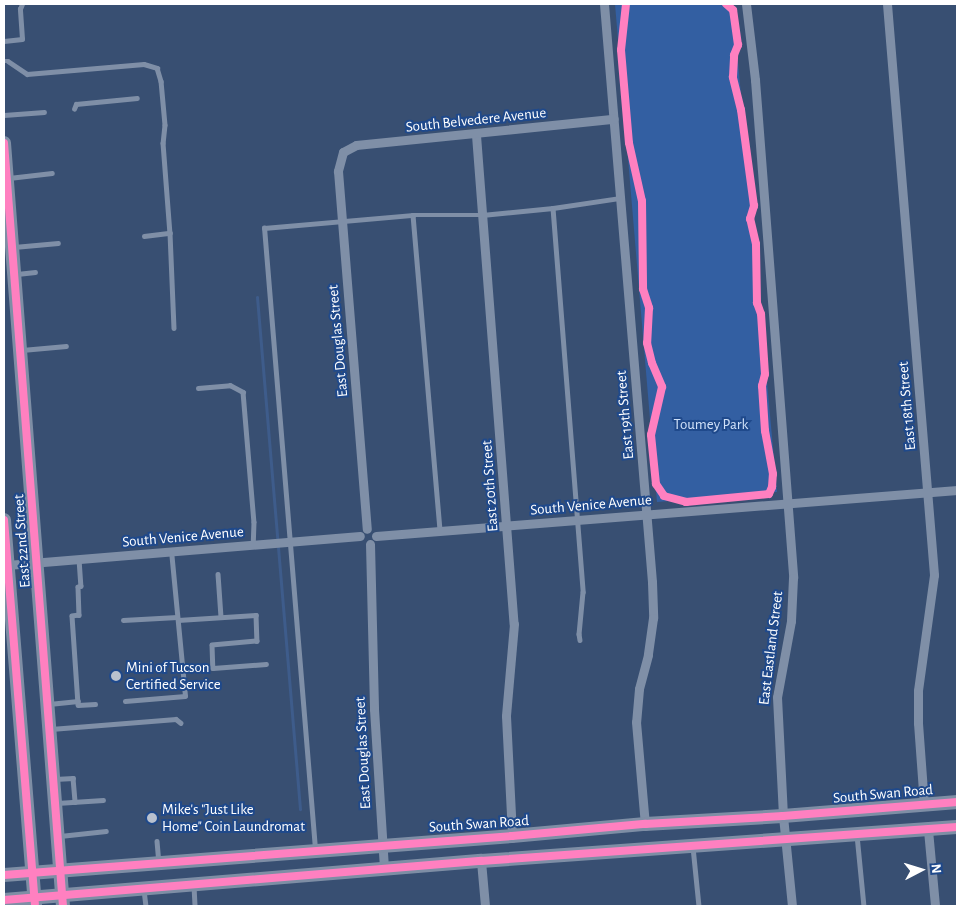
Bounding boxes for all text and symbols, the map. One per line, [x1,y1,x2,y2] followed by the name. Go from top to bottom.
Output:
[405,104,547,136] street label: South Belvedere Avenue
[324,284,352,398] street label: East Douglas Street
[894,361,920,451] street label: East 18th Street
[612,370,638,460] street label: East 19th Street
[674,416,748,434] park label: Toumey Park
[478,440,502,532] street label: East 20th Street
[530,491,652,519] street label: South Venice Avenue
[10,494,34,588] street label: East 22nd Street
[122,523,244,551] street label: South Venice Avenue
[755,590,787,706] street label: East Eastland Street
[126,658,221,693] place label: Mini of Tucson Certified Service
[110,670,122,682] marker: Mini of Tucson Certified Service
[351,696,375,810] street label: East Douglas Street
[832,781,934,807] street label: South Swan Road
[162,800,305,835] place label: Mike's "Just Like Home" Coin Laundromat
[146,812,158,824] marker: Mike's "Just Like Home" Coin Laundromat
[428,812,530,836] street label: South Swan Road
[896,845,946,895] north arrow
[929,863,943,874] text: N

